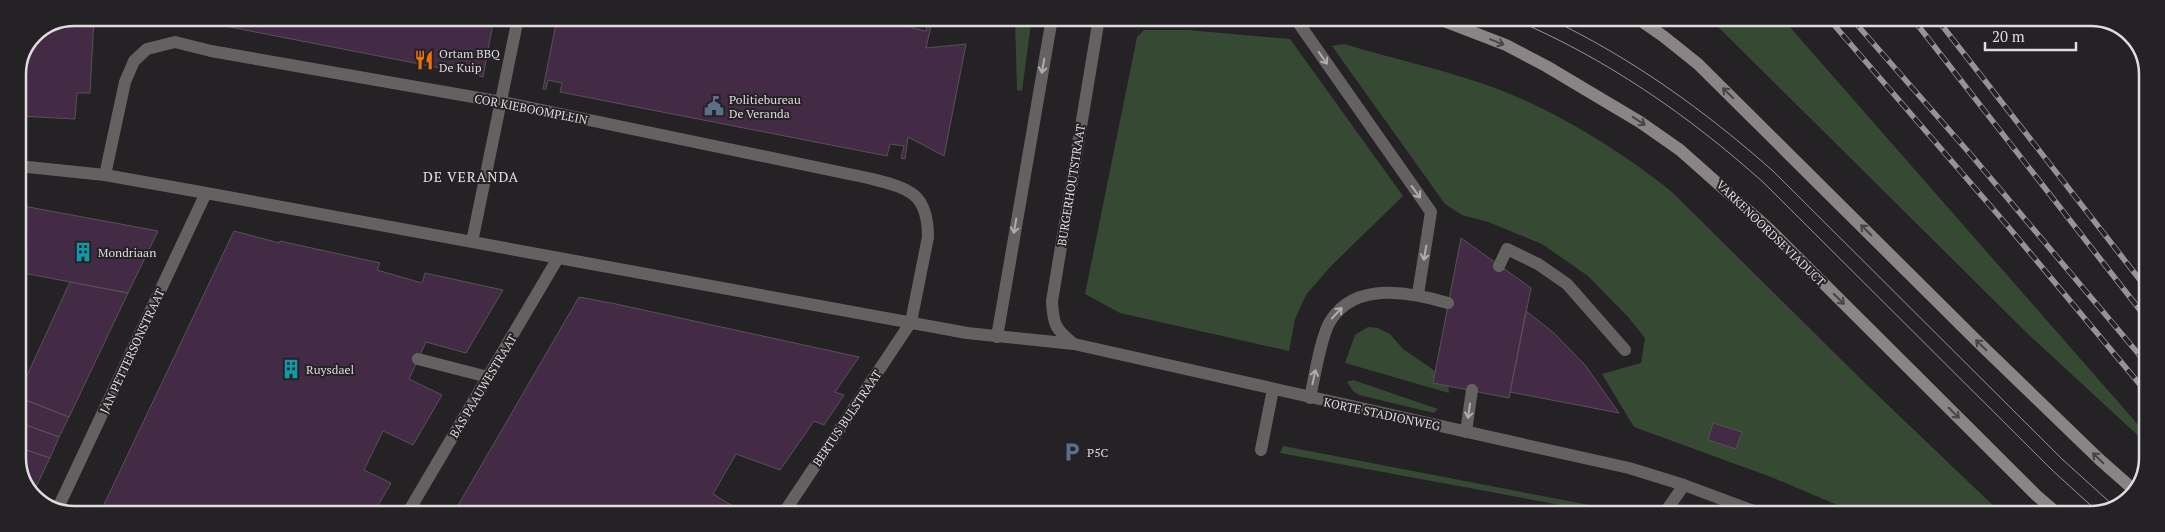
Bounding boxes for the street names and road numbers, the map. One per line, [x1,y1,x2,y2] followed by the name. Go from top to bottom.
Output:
[473,91,589,127] street label: COR KIEBOOMPLEIN
[1054,122,1088,247] street label: BURGERHOUTSTRAAT
[1713,177,1829,289] street label: VARKENOORDSEVIADUCT
[96,286,168,416] street label: JAN PETTERSONSTRAAT
[446,331,520,441] street label: BAS PAAUWESTRAAT
[809,367,885,469] street label: BERTUS BULSTRAAT
[1322,394,1442,434] street label: KORTE STADIONWEG

